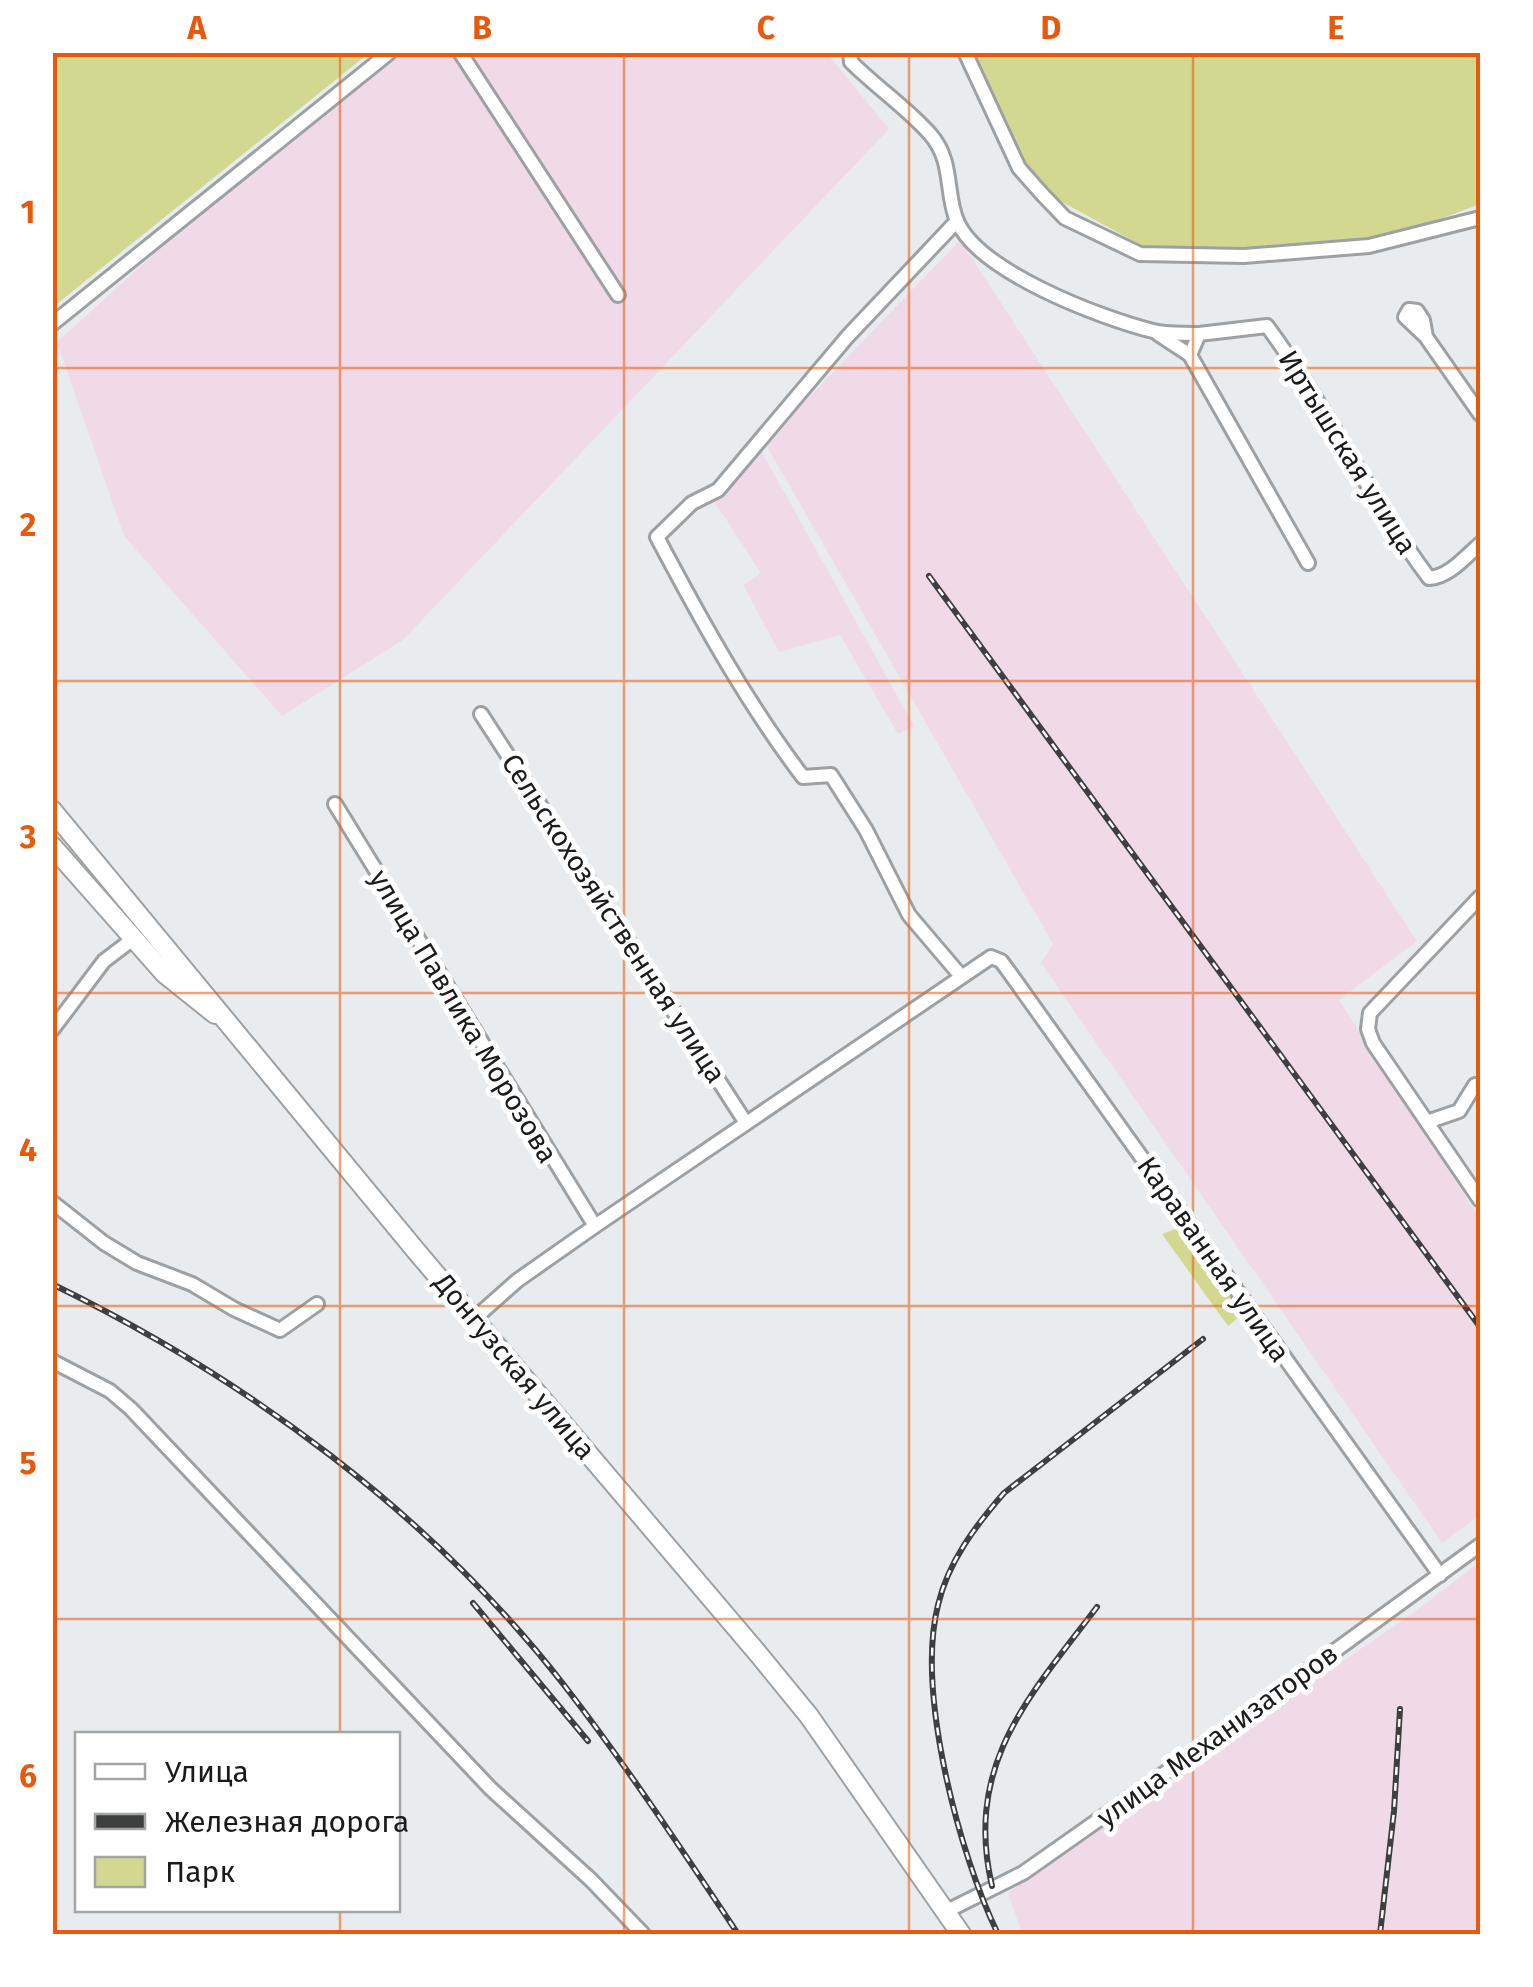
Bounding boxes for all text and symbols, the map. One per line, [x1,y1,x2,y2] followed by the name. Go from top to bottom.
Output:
[187,9,208,47] text: A
[472,9,492,47] text: B
[757,9,776,47] text: C
[1041,9,1061,47] text: D
[1328,9,1344,47] text: E
[21,193,35,231] text: 1
[1272,344,1424,560] street label: Иртышская улица
[20,506,36,544] text: 2
[495,747,732,1089] street label: Сельскохозяйственная улица
[19,818,36,856] text: 3
[363,864,564,1169] street label: улица Павлика Морозова
[19,1131,37,1169] text: 4
[1130,1150,1297,1368] street label: Караванная улица
[426,1266,602,1466] street label: Донгузская улица
[19,1444,37,1482] text: 5
[1091,1637,1344,1834] street label: улица Механизаторов
[75,1732,400,1912] legend
[165,1754,249,1790] text: Улица
[19,1757,37,1795] text: 6
[165,1804,409,1840] text: Железная дорога
[165,1854,235,1890] text: Парк

